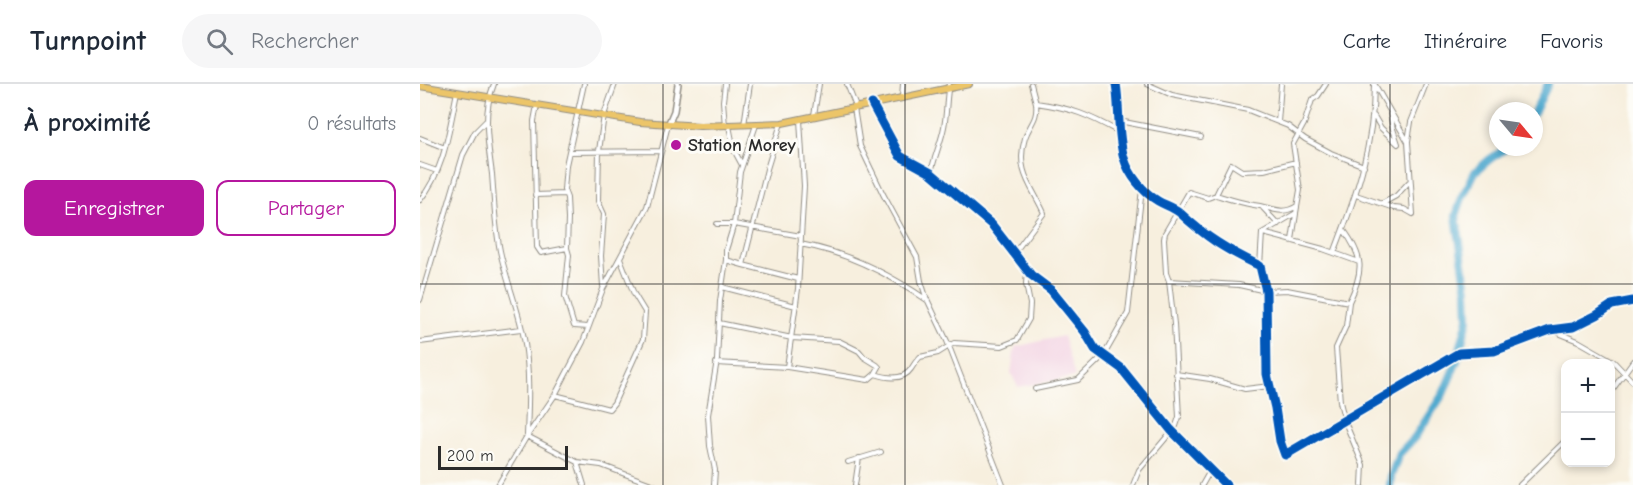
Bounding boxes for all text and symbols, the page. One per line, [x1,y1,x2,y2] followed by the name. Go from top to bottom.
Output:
[182,14,602,68] search box
[30,25,146,57] text: Turnpoint
[203,25,236,58] icon: search
[251,28,358,54] text: Rechercher
[1343,29,1391,53] text: Carte
[1424,29,1507,53] text: Itinéraire
[1540,29,1603,53] text: Favoris
[1489,102,1543,156] north arrow
[24,108,151,138] text: À proximité
[307,112,396,135] text: 0 résultats
[688,135,797,156] place label: Station Morey
[669,138,683,152] marker: Station Morey
[24,180,204,236] button: Enregistrer
[216,180,396,236] button: Partager
[1561,359,1615,467] map controls
[1561,359,1615,413] button: +
[1561,413,1615,467] button: −
[438,443,568,470] scale bar
[447,447,493,465] text: 200 m

